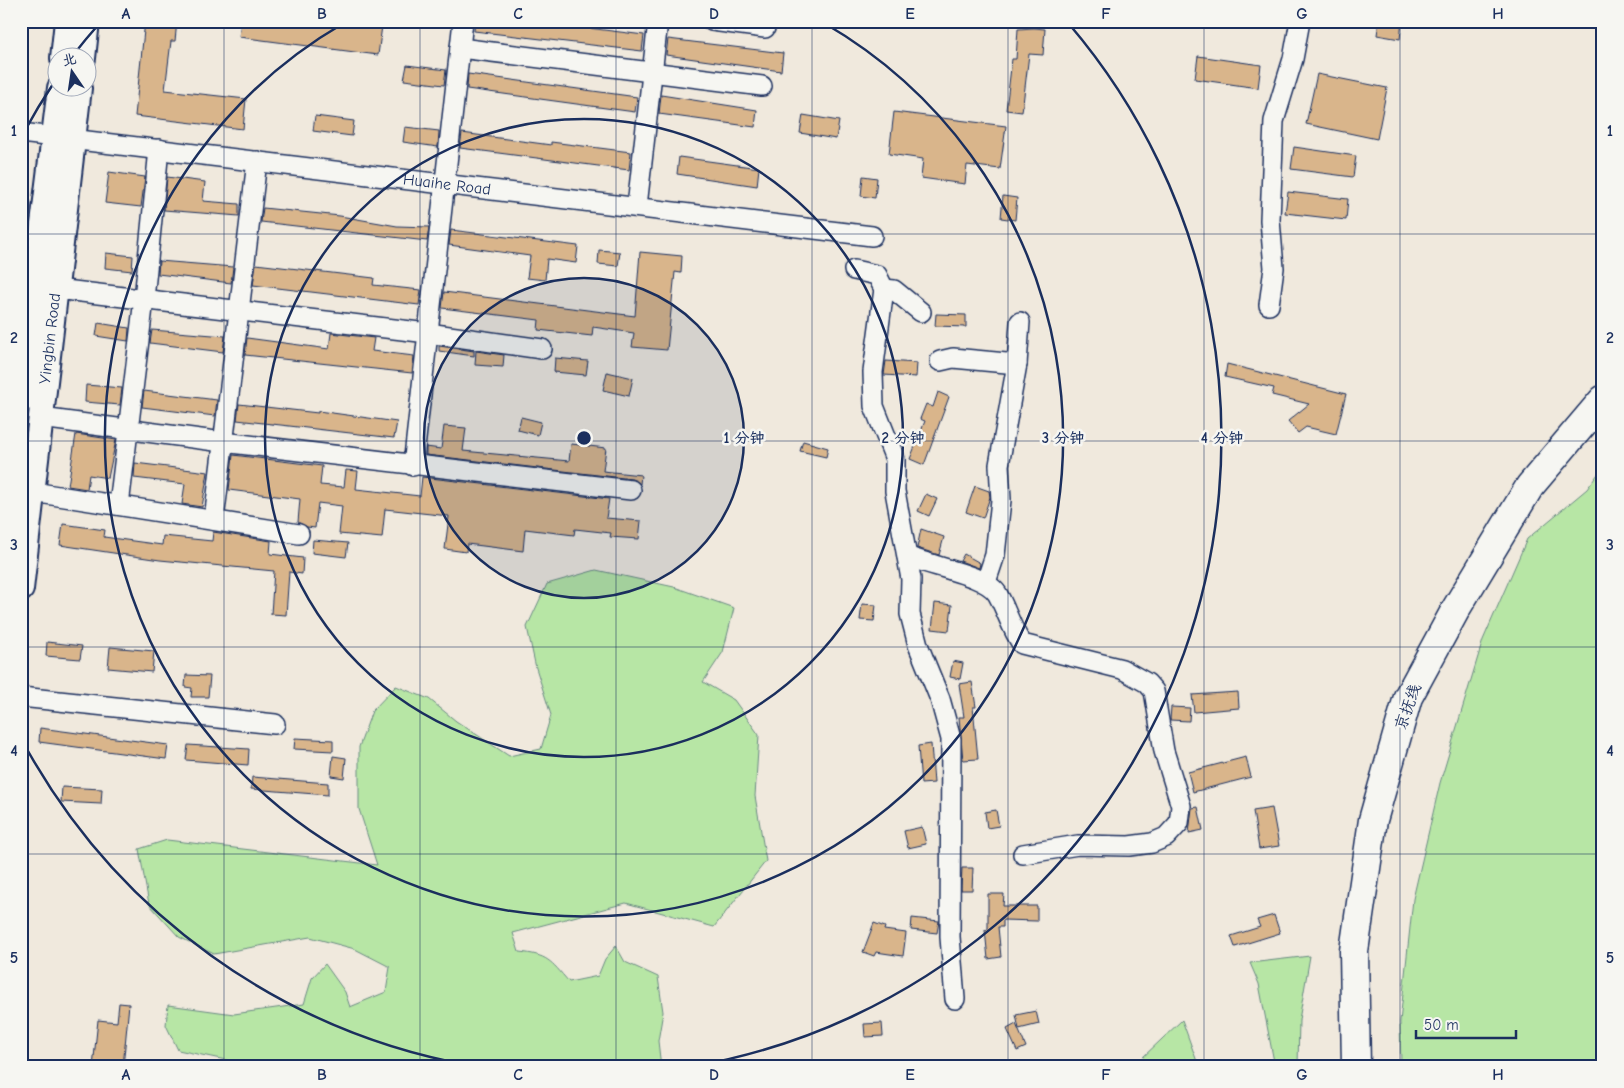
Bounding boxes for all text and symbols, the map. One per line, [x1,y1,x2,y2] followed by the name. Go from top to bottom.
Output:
[122,5,131,23] text: A
[317,5,327,23] text: B
[513,5,523,23] text: C
[709,5,719,23] text: D
[905,5,915,23] text: E
[1101,5,1111,23] text: F
[1296,5,1308,23] text: G
[1492,5,1504,23] text: H
[48,48,98,98] north arrow
[60,50,78,70] text: 北
[11,122,17,140] text: 1
[1607,122,1613,140] text: 1
[402,170,492,199] street label: Huaihe Road
[36,292,64,385] street label: Yingbin Road
[10,329,18,347] text: 2
[1606,329,1614,347] text: 2
[575,429,593,447] centre of rings
[723,429,765,447] text: 1 分钟
[882,429,924,447] text: 2 分钟
[1042,429,1084,447] text: 3 分钟
[1201,429,1243,447] text: 4 分钟
[10,536,18,554] text: 3
[1606,536,1614,554] text: 3
[1391,681,1425,733] street label: 京抚线
[10,742,18,760] text: 4
[1606,742,1614,760] text: 4
[10,949,18,967] text: 5
[1606,949,1614,967] text: 5
[1416,1008,1516,1040] scale bar
[1424,1016,1459,1034] text: 50 m
[122,1066,131,1084] text: A
[317,1066,327,1084] text: B
[513,1066,523,1084] text: C
[709,1066,719,1084] text: D
[905,1066,915,1084] text: E
[1101,1066,1111,1084] text: F
[1296,1066,1308,1084] text: G
[1492,1066,1504,1084] text: H

